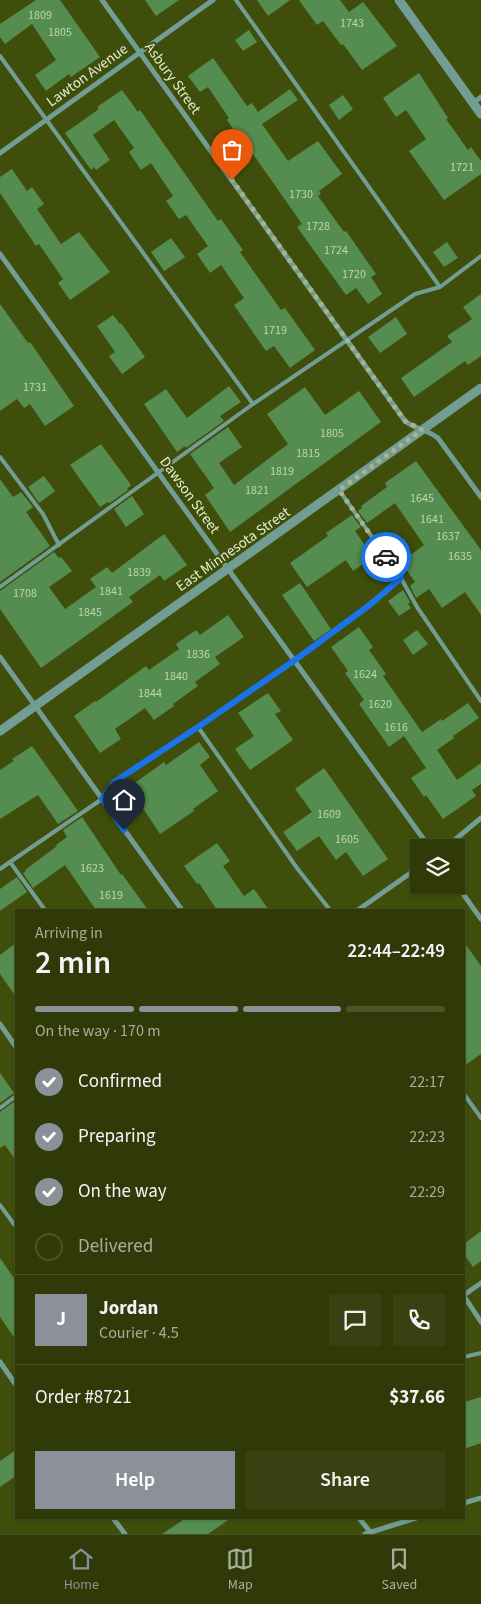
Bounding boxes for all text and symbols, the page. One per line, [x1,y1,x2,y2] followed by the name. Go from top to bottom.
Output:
[28,7,52,24] house number: 1809
[340,15,364,32] house number: 1743
[48,24,72,41] house number: 1805
[139,38,206,119] street label: Asbury Street
[42,39,132,112] street label: Lawton Avenue
[211,129,253,180] pin
[218,136,246,164] icon: bag
[450,159,474,176] house number: 1721
[289,186,313,203] house number: 1730
[306,218,330,235] house number: 1728
[324,242,348,259] house number: 1724
[342,266,366,283] house number: 1720
[263,322,287,339] house number: 1719
[23,379,47,396] house number: 1731
[320,425,344,442] house number: 1805
[296,445,320,462] house number: 1815
[154,452,225,538] street label: Dawson Street
[270,463,294,480] house number: 1819
[245,482,269,499] house number: 1821
[410,490,434,507] house number: 1645
[172,502,295,597] street label: East Minnesota Street
[420,511,444,528] house number: 1641
[436,528,460,545] house number: 1637
[361,532,411,582] courier
[372,543,400,571] icon: car
[448,548,472,565] house number: 1635
[127,564,151,581] house number: 1839
[99,583,123,600] house number: 1841
[13,585,37,602] house number: 1708
[78,604,102,621] house number: 1845
[186,646,210,663] house number: 1836
[353,666,377,683] house number: 1624
[164,668,188,685] house number: 1840
[138,685,162,702] house number: 1844
[368,696,392,713] house number: 1620
[384,719,408,736] house number: 1616
[103,779,145,830] pin
[110,786,138,814] icon: home
[317,806,341,823] house number: 1609
[335,831,359,848] house number: 1605
[410,839,465,894] map controls
[410,839,465,894] button: layers
[80,860,104,877] house number: 1623
[99,887,123,904] house number: 1619
[35,922,103,944] text: Arriving in
[347,938,445,965] text: 22:44–22:49
[35,940,111,986] text: 2 min
[35,1020,160,1042] text: On the way · 170 m
[35,1068,63,1096] icon: check
[78,1068,162,1095] text: Confirmed
[409,1071,445,1093] text: 22:17
[35,1123,63,1151] icon: check
[78,1123,156,1150] text: Preparing
[409,1126,445,1148] text: 22:23
[35,1178,63,1206] icon: check
[78,1178,167,1205] text: On the way
[409,1181,445,1203] text: 22:29
[78,1233,153,1260] text: Delivered
[329,1294,381,1346] button: chat
[393,1294,445,1346] button: phone
[99,1295,158,1322] text: Jordan
[56,1306,66,1333] text: J
[99,1322,179,1344] text: Courier · 4.5
[35,1384,132,1411] text: Order #8721
[389,1384,445,1411] text: $37.66
[35,1451,235,1509] button: Help
[245,1451,445,1509] button: Share
[64,1545,99,1595] tab: Home
[226,1545,254,1595] tab: Map
[382,1545,417,1595] tab: Saved

